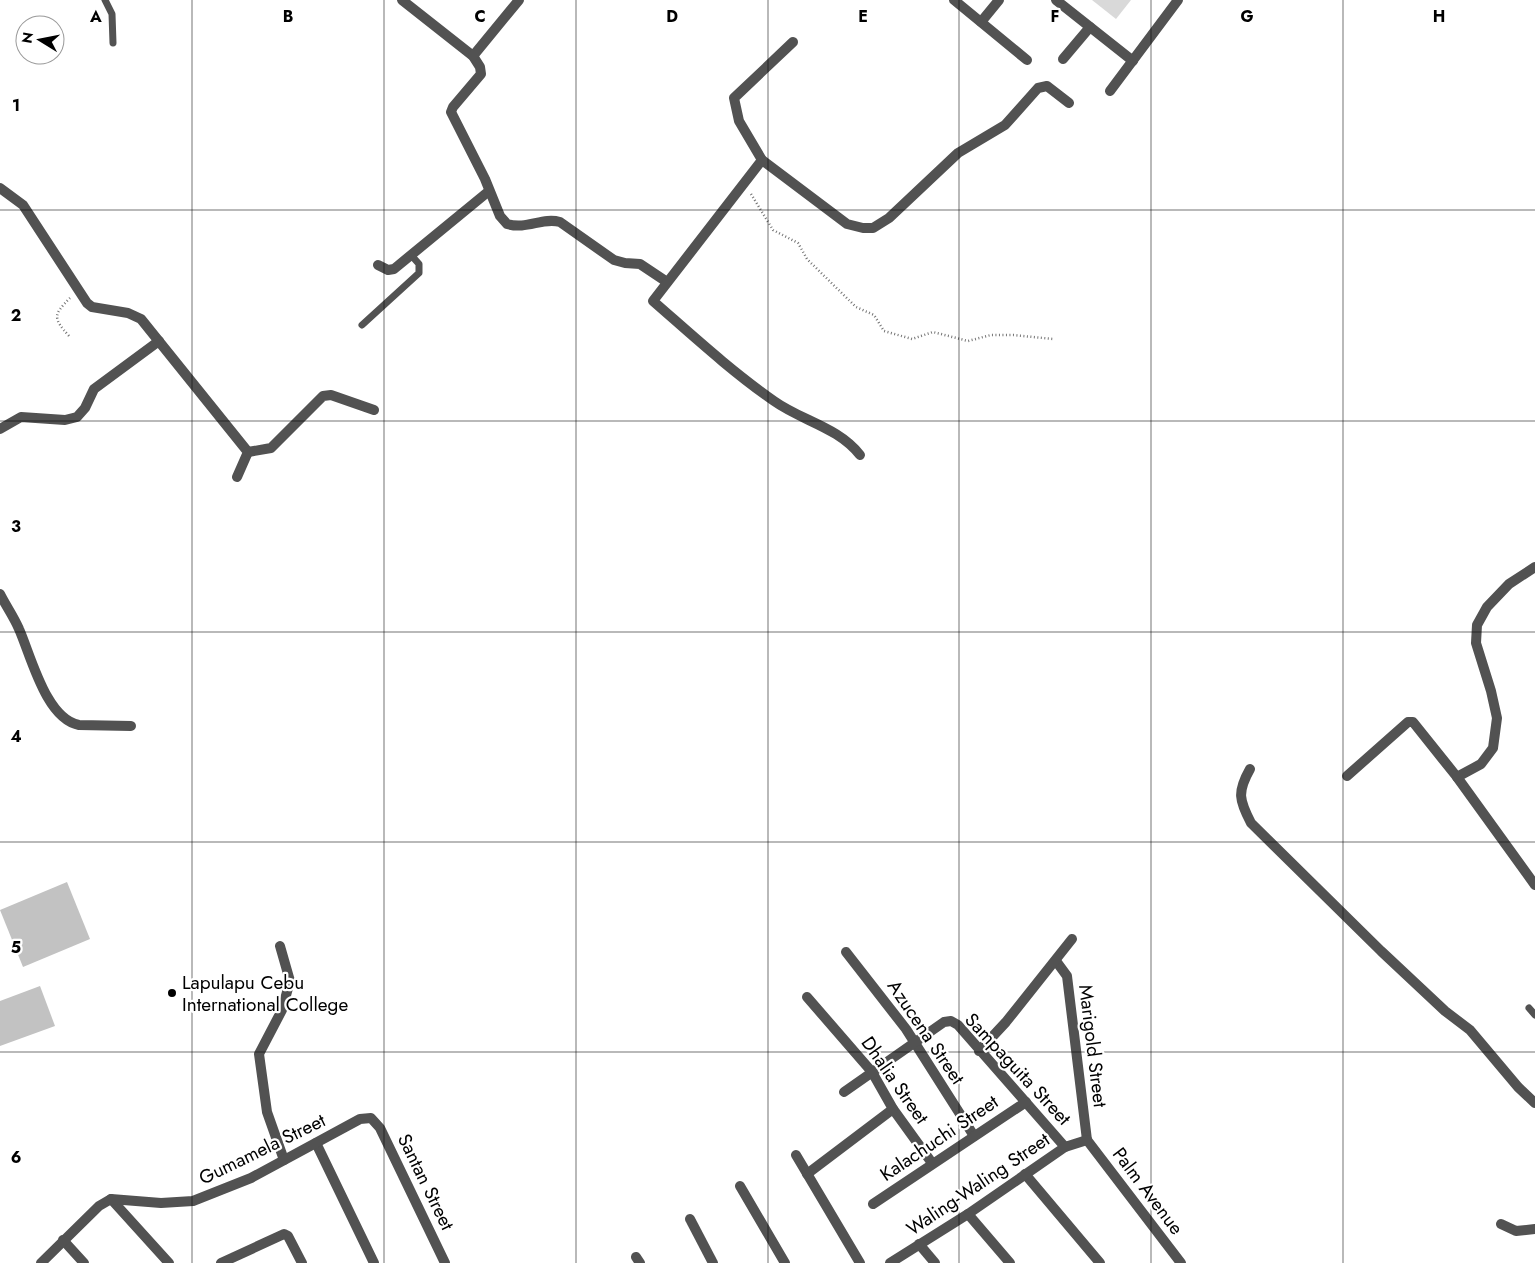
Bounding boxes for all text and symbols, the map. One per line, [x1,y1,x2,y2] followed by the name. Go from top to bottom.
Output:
[89,5,102,28] text: A
[283,5,293,28] text: B
[474,5,486,28] text: C
[666,5,678,28] text: D
[858,5,868,28] text: E
[1051,5,1059,28] text: F
[1240,5,1254,28] text: G
[1433,5,1445,28] text: H
[15,15,65,65] north arrow
[16,31,38,45] text: N
[12,94,20,117] text: 1
[11,304,21,327] text: 2
[11,515,21,538] text: 3
[10,725,22,748] text: 4
[11,936,21,959] text: 5
[182,969,348,1018] place label: Lapulapu Cebu International College
[881,974,971,1090] street label: Azucena Street
[1072,983,1114,1109] street label: Marigold Street
[166,987,178,999] marker: Lapulapu Cebu International College
[959,1007,1078,1131] street label: Sampaguita Street
[855,1031,935,1130] street label: Dhalia Street
[874,1088,1004,1188] street label: Kalachuchi Street
[194,1106,330,1191] street label: Gumamela Street
[901,1126,1055,1242] street label: Waling-Waling Street
[391,1129,461,1235] street label: Santan Street
[1106,1142,1190,1240] street label: Palm Avenue
[11,1146,21,1169] text: 6

